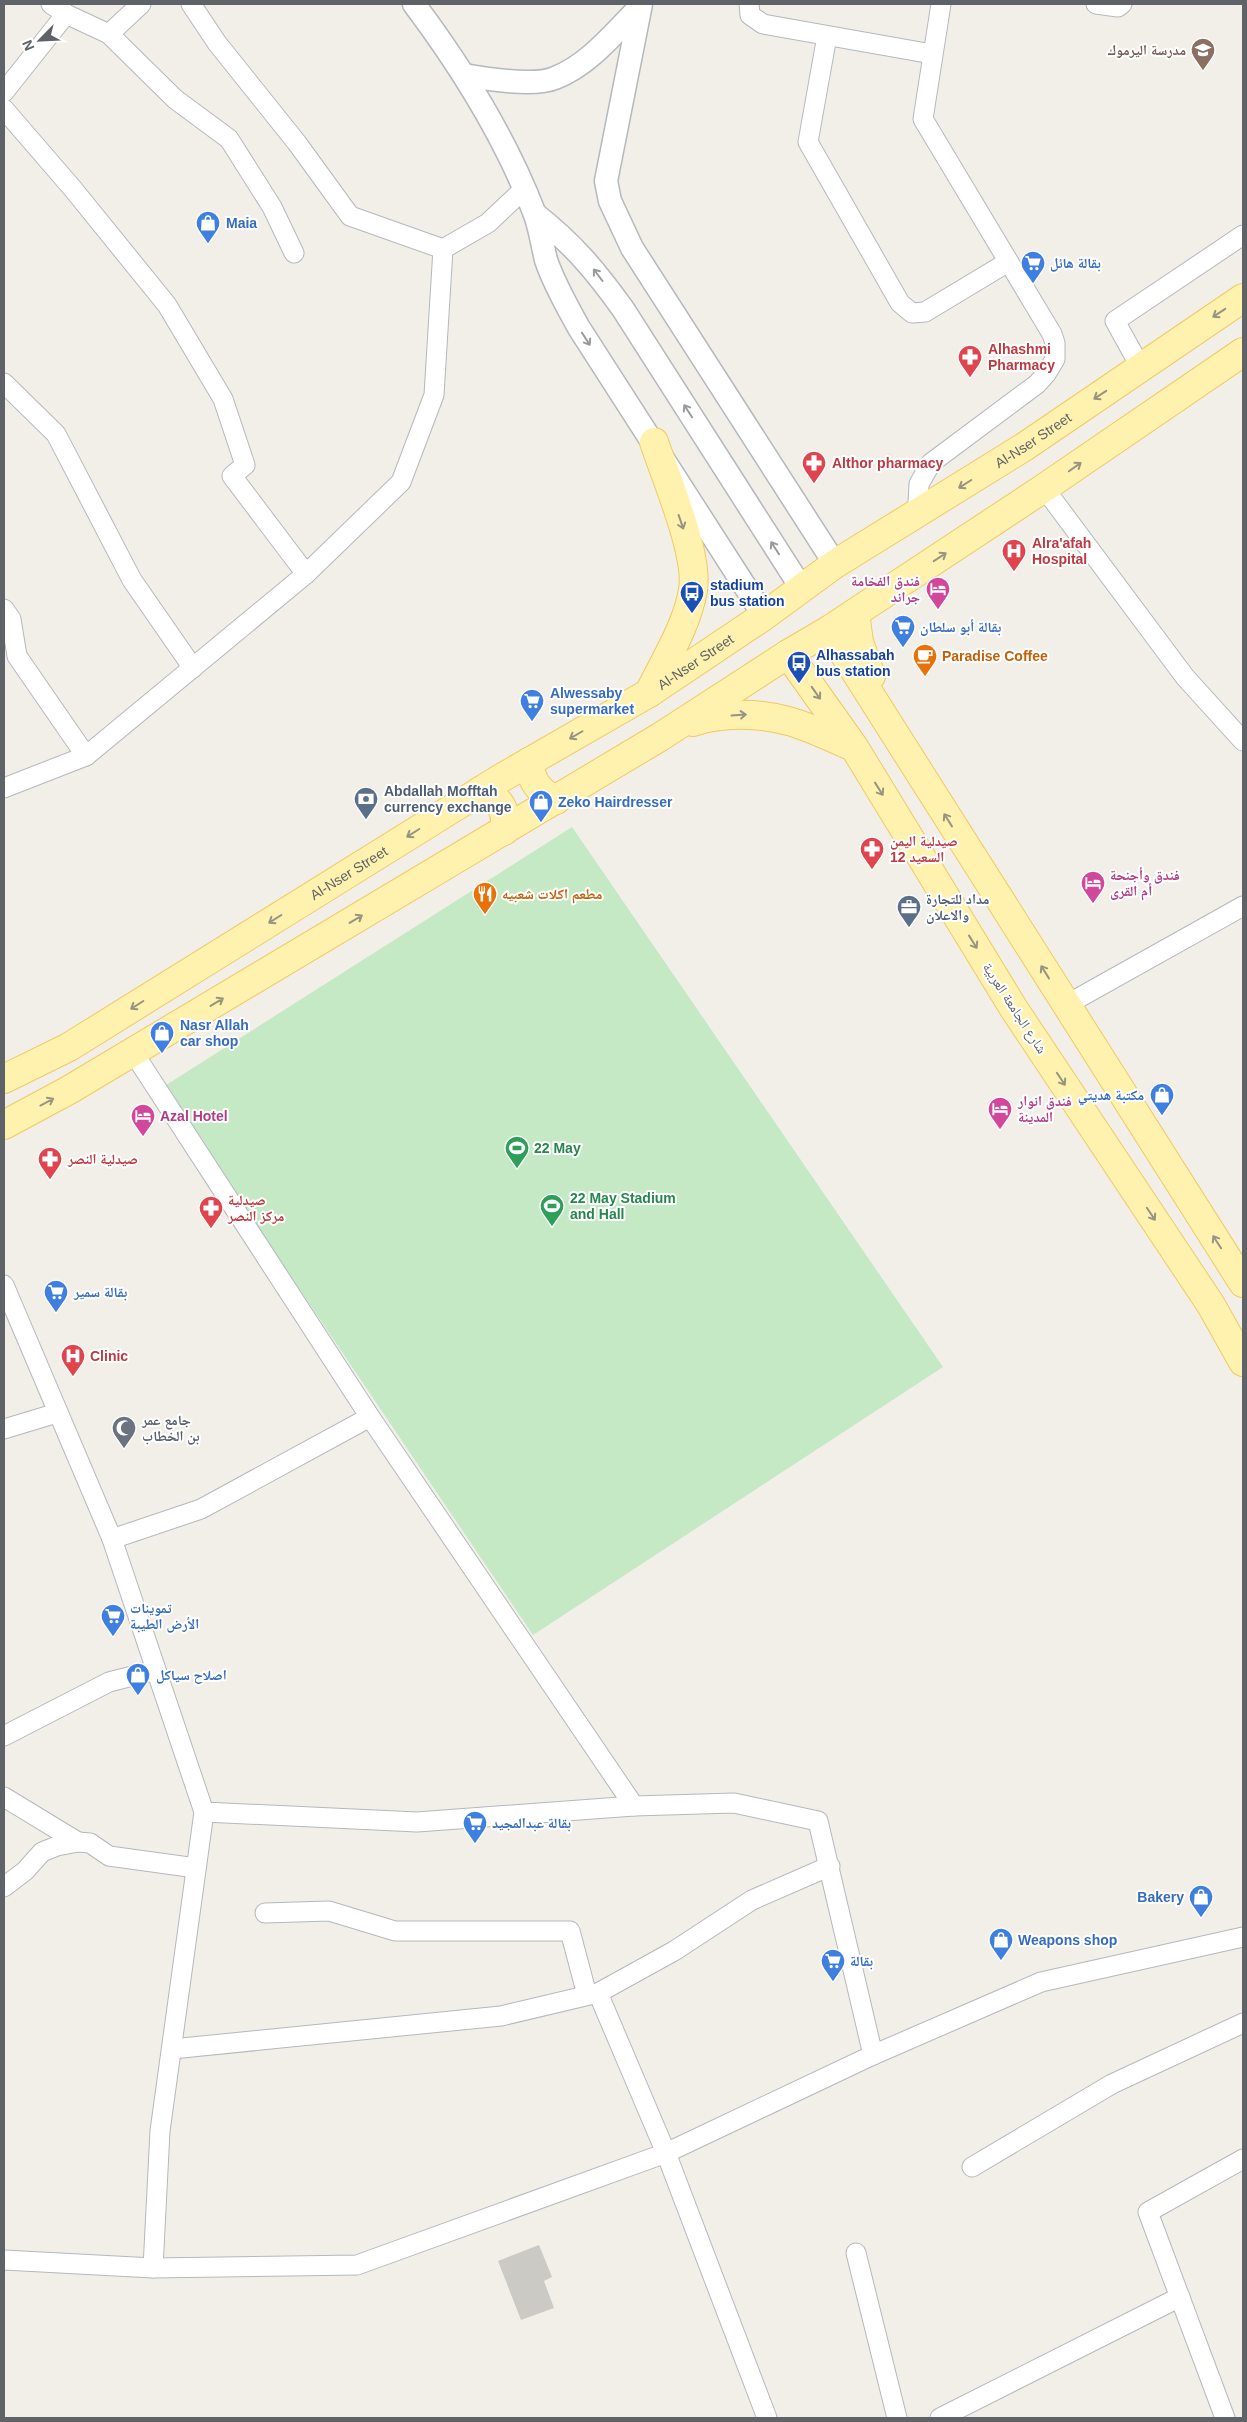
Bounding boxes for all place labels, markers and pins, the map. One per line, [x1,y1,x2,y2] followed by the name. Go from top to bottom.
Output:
[1190,37,1216,71] school or university icon: مدرسة اليرموك
[1107,42,1186,58] place label: مدرسة اليرموك
[195,210,221,244] shop icon: Maia
[226,215,257,231] place label: Maia
[1020,250,1046,284] supermarket icon: بقالة هائل
[1050,255,1101,272] place label: بقالة هائل
[988,341,1055,373] place label: Alhashmi Pharmacy
[957,344,983,378] pharmacy icon: Alhashmi Pharmacy
[801,450,827,484] pharmacy icon: Althor pharmacy
[832,455,943,471] place label: Althor pharmacy
[1032,535,1091,567] place label: Alra'afah Hospital
[1001,538,1027,572] hospital icon: Alra'afah Hospital
[851,573,920,605] place label: فندق الفخامة جراند
[925,576,951,610] hotel icon: فندق الفخامة جراند
[710,577,785,609] place label: stadium bus station
[679,580,705,614] bus stop icon: stadium bus station
[890,614,916,648] supermarket icon: بقالة أبو سلطان
[920,619,1001,636] place label: بقالة أبو سلطان
[912,643,938,677] cafe icon: Paradise Coffee
[816,647,895,679] place label: Alhassabah bus station
[942,648,1048,664] place label: Paradise Coffee
[786,650,812,684] bus stop icon: Alhassabah bus station
[550,685,634,717] place label: Alwessaby supermarket
[519,688,545,722] supermarket icon: Alwessaby supermarket
[384,783,512,815] place label: Abdallah Mofftah currency exchange
[353,786,379,820] bank icon: Abdallah Mofftah currency exchange
[528,789,554,823] shop icon: Zeko Hairdresser
[558,794,673,810] place label: Zeko Hairdresser
[890,833,958,865] place label: صيدلية اليمن السعيد 12
[859,836,885,870] pharmacy icon: صيدلية اليمن السعيد 12
[1110,867,1180,901] place label: فندق وأجنحة أم القرى
[1080,870,1106,904] hotel icon: فندق وأجنحة أم القرى
[472,881,498,915] restaurant icon: مطعم اكلات شعبيه
[502,886,602,904] place label: مطعم اكلات شعبيه
[926,891,989,924] place label: مداد للتجارة والاعلان
[896,894,922,928] office icon: مداد للتجارة والاعلان
[180,1017,249,1049] place label: Nasr Allah car shop
[149,1020,175,1054] shop icon: Nasr Allah car shop
[1149,1082,1175,1116] shop icon: مكتبة هديتي
[1078,1087,1144,1106] place label: مكتبة هديتي
[1017,1093,1072,1125] place label: فندق انوار المدينة
[987,1096,1013,1130] hotel icon: فندق انوار المدينة
[130,1103,156,1137] hotel icon: Azal Hotel
[160,1108,228,1124] place label: Azal Hotel
[504,1135,530,1169] sports icon: 22 May
[534,1140,581,1156] place label: 22 May
[37,1146,63,1180] pharmacy icon: صيدلية النصر
[67,1151,138,1167] place label: صيدلية النصر
[570,1190,676,1222] place label: 22 May Stadium and Hall
[227,1192,284,1224] place label: صيدلية مركز النصر
[539,1193,565,1227] sports icon: 22 May Stadium and Hall
[198,1195,224,1229] pharmacy icon: صيدلية مركز النصر
[43,1279,69,1313] supermarket icon: بقالة سمير
[73,1284,127,1301] place label: بقالة سمير
[60,1343,86,1377] hospital icon: Clinic
[90,1348,128,1364] place label: Clinic
[141,1412,200,1445] place label: جامع عمر بن الخطاب
[111,1415,137,1449] mosque icon: جامع عمر بن الخطاب
[130,1600,199,1633] place label: تموينات الأرض الطيبة
[100,1603,126,1637] supermarket icon: تموينات الأرض الطيبة
[125,1662,151,1696] shop icon: اصلاح سياكل
[156,1667,227,1684] place label: اصلاح سياكل
[462,1810,488,1844] supermarket icon: بقالة عبدالمجيد
[492,1815,571,1832] place label: بقالة عبدالمجيد
[1188,1884,1214,1918] shop icon: Bakery
[1137,1889,1184,1905] place label: Bakery
[988,1927,1014,1961] shop icon: Weapons shop
[1018,1932,1117,1948] place label: Weapons shop
[820,1948,846,1982] supermarket icon: بقالة
[850,1953,873,1970] place label: بقالة

